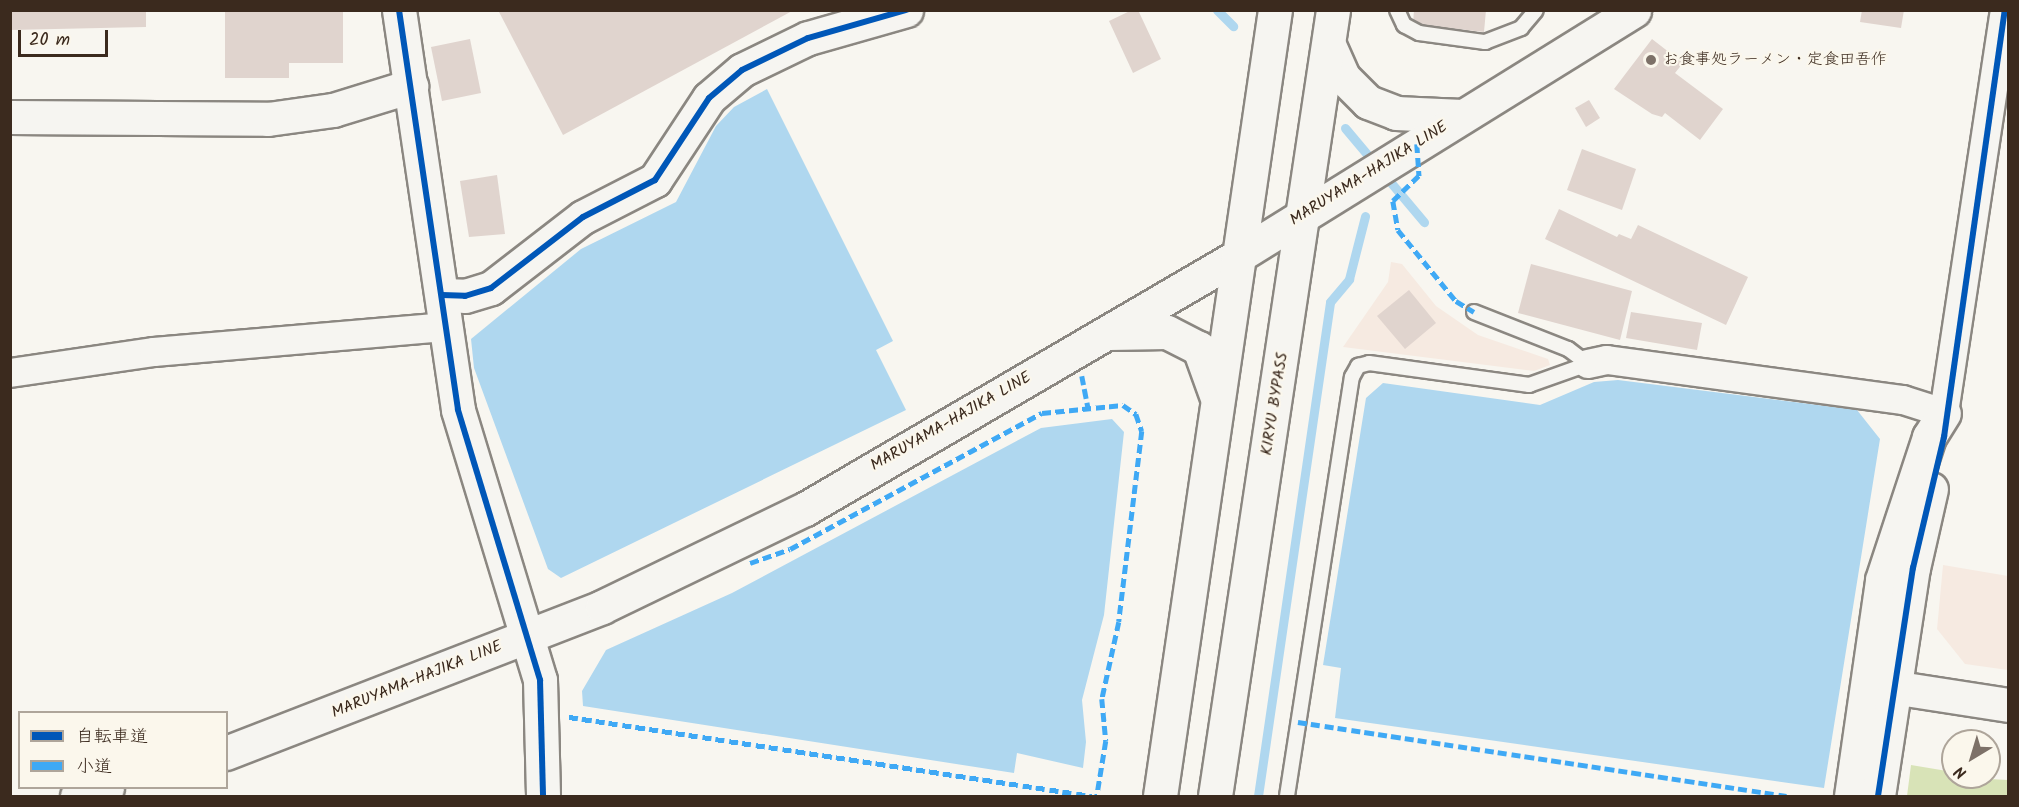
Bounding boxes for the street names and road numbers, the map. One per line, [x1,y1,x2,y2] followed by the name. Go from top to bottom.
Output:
[1287,118,1451,230] street label: MARUYAMA-HAJIKA LINE
[1257,351,1293,457] street label: KIRYU BYPASS
[867,368,1035,476] street label: MARUYAMA-HAJIKA LINE
[329,637,505,723] street label: MARUYAMA-HAJIKA LINE

